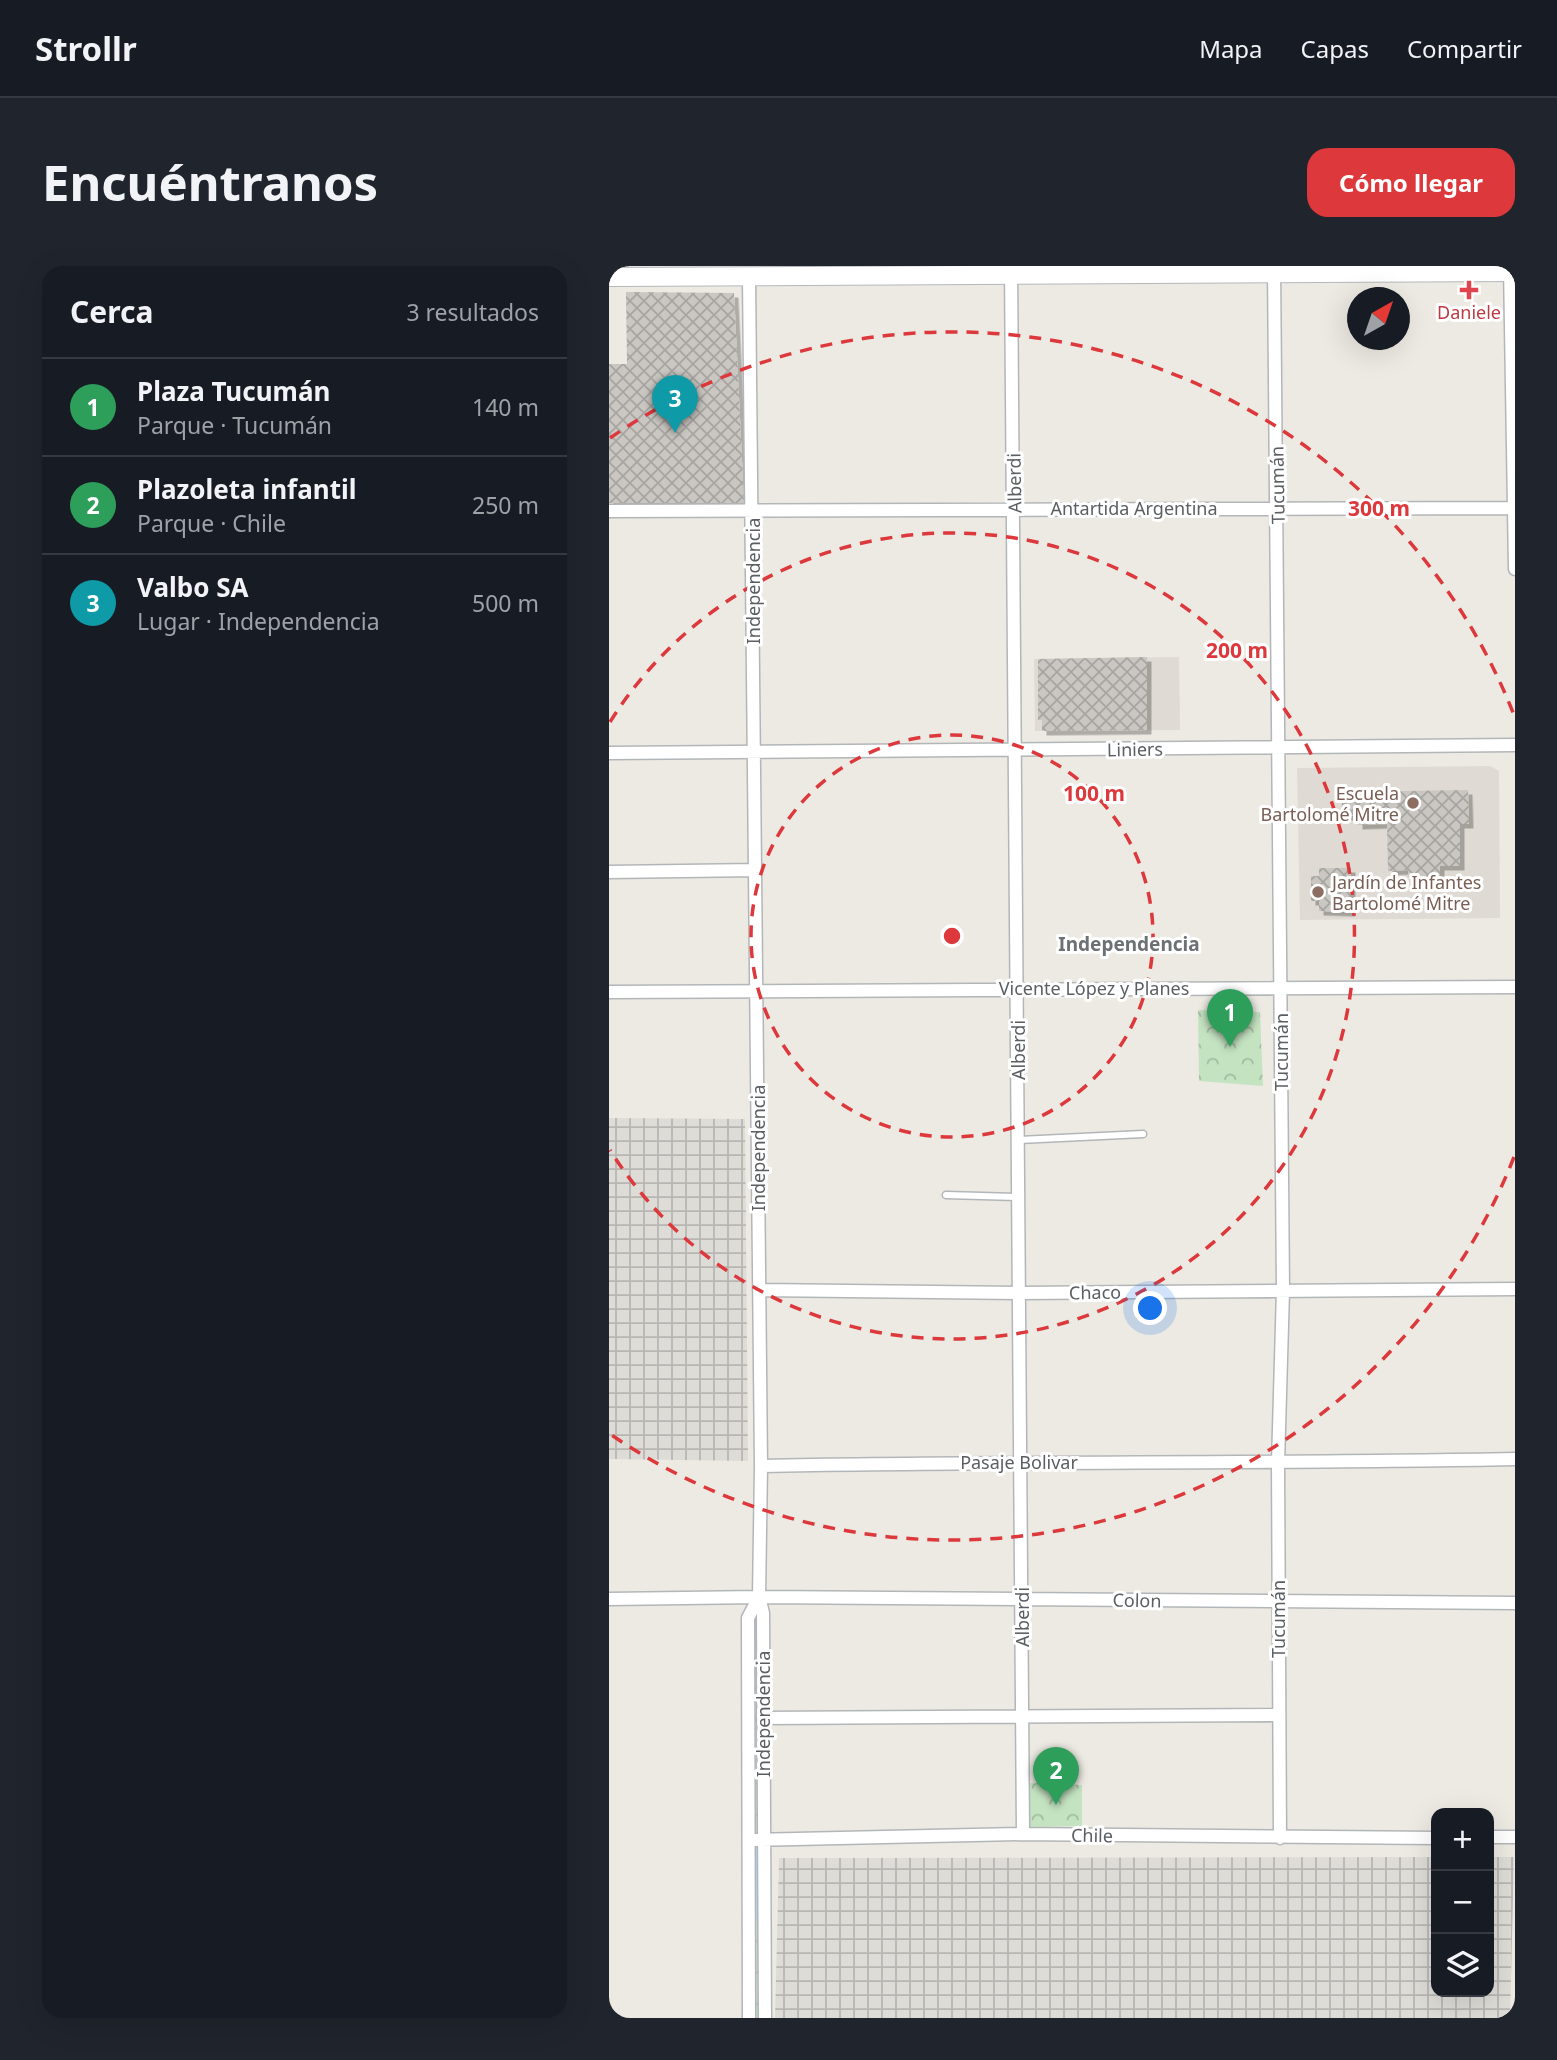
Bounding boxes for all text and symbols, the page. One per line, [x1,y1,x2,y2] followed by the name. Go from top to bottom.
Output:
[35,26,137,71] text: Strollr
[1199,32,1263,65] text: Mapa
[1301,32,1369,65] text: Capas
[1407,32,1522,65] text: Compartir
[1307,148,1515,217] button: Cómo llegar
[42,149,378,215] text: Encuéntranos
[1461,282,1477,298] marker: Daniele
[1347,287,1410,350] north arrow
[70,291,153,332] text: Cerca
[406,296,539,328] text: 3 resultados
[1437,300,1501,324] place label: Daniele
[137,373,330,409] text: Plaza Tucumán
[652,375,698,433] pin: 3
[86,391,100,423] text: 1
[472,391,539,423] text: 140 m
[137,409,332,441] text: Parque · Tucumán
[1264,446,1290,524] street label: Tucumán
[1001,453,1027,513] street label: Alberdi
[137,471,356,507] text: Plazoleta infantil
[86,489,100,521] text: 2
[472,489,539,521] text: 250 m
[1348,494,1410,522] text: 300 m
[1050,496,1218,520] street label: Antartida Argentina
[137,507,286,539] text: Parque · Chile
[741,518,765,644] street label: Independencia
[137,569,248,605] text: Valbo SA
[86,587,100,619] text: 3
[472,587,539,619] text: 500 m
[137,605,380,637] text: Lugar · Independencia
[1206,636,1268,664] text: 200 m
[1107,737,1163,761] street label: Liniers
[1063,779,1125,807] text: 100 m
[1260,781,1399,826] place label: Escuela Bartolomé Mitre
[1405,795,1421,811] marker: Escuela Bartolomé Mitre
[1330,870,1481,915] place label: Jardín de Infantes Bartolomé Mitre
[1310,884,1326,900] marker: Jardín de Infantes Bartolomé Mitre
[940,924,964,948] centre of rings
[1058,931,1200,957] district label: Independencia
[999,976,1189,1000] street label: Vicente López y Planes
[1207,989,1253,1047] pin: 1
[1269,1013,1293,1091] street label: Tucumán
[1006,1020,1030,1080] street label: Alberdi
[746,1085,770,1211] street label: Independencia
[1069,1280,1121,1304] street label: Chaco
[1133,1291,1167,1325] your location
[960,1450,1078,1474] street label: Pasaje Bolivar
[1266,1580,1290,1658] street label: Tucumán
[1010,1587,1034,1647] street label: Alberdi
[1112,1588,1162,1612] street label: Colon
[751,1651,775,1777] street label: Independencia
[1033,1747,1079,1805] pin: 2
[1431,1808,1494,1997] map controls
[1431,1808,1494,1871] button: +
[1071,1823,1113,1847] street label: Chile
[1431,1871,1494,1934] button: −
[1431,1934,1494,1997] button: layers

